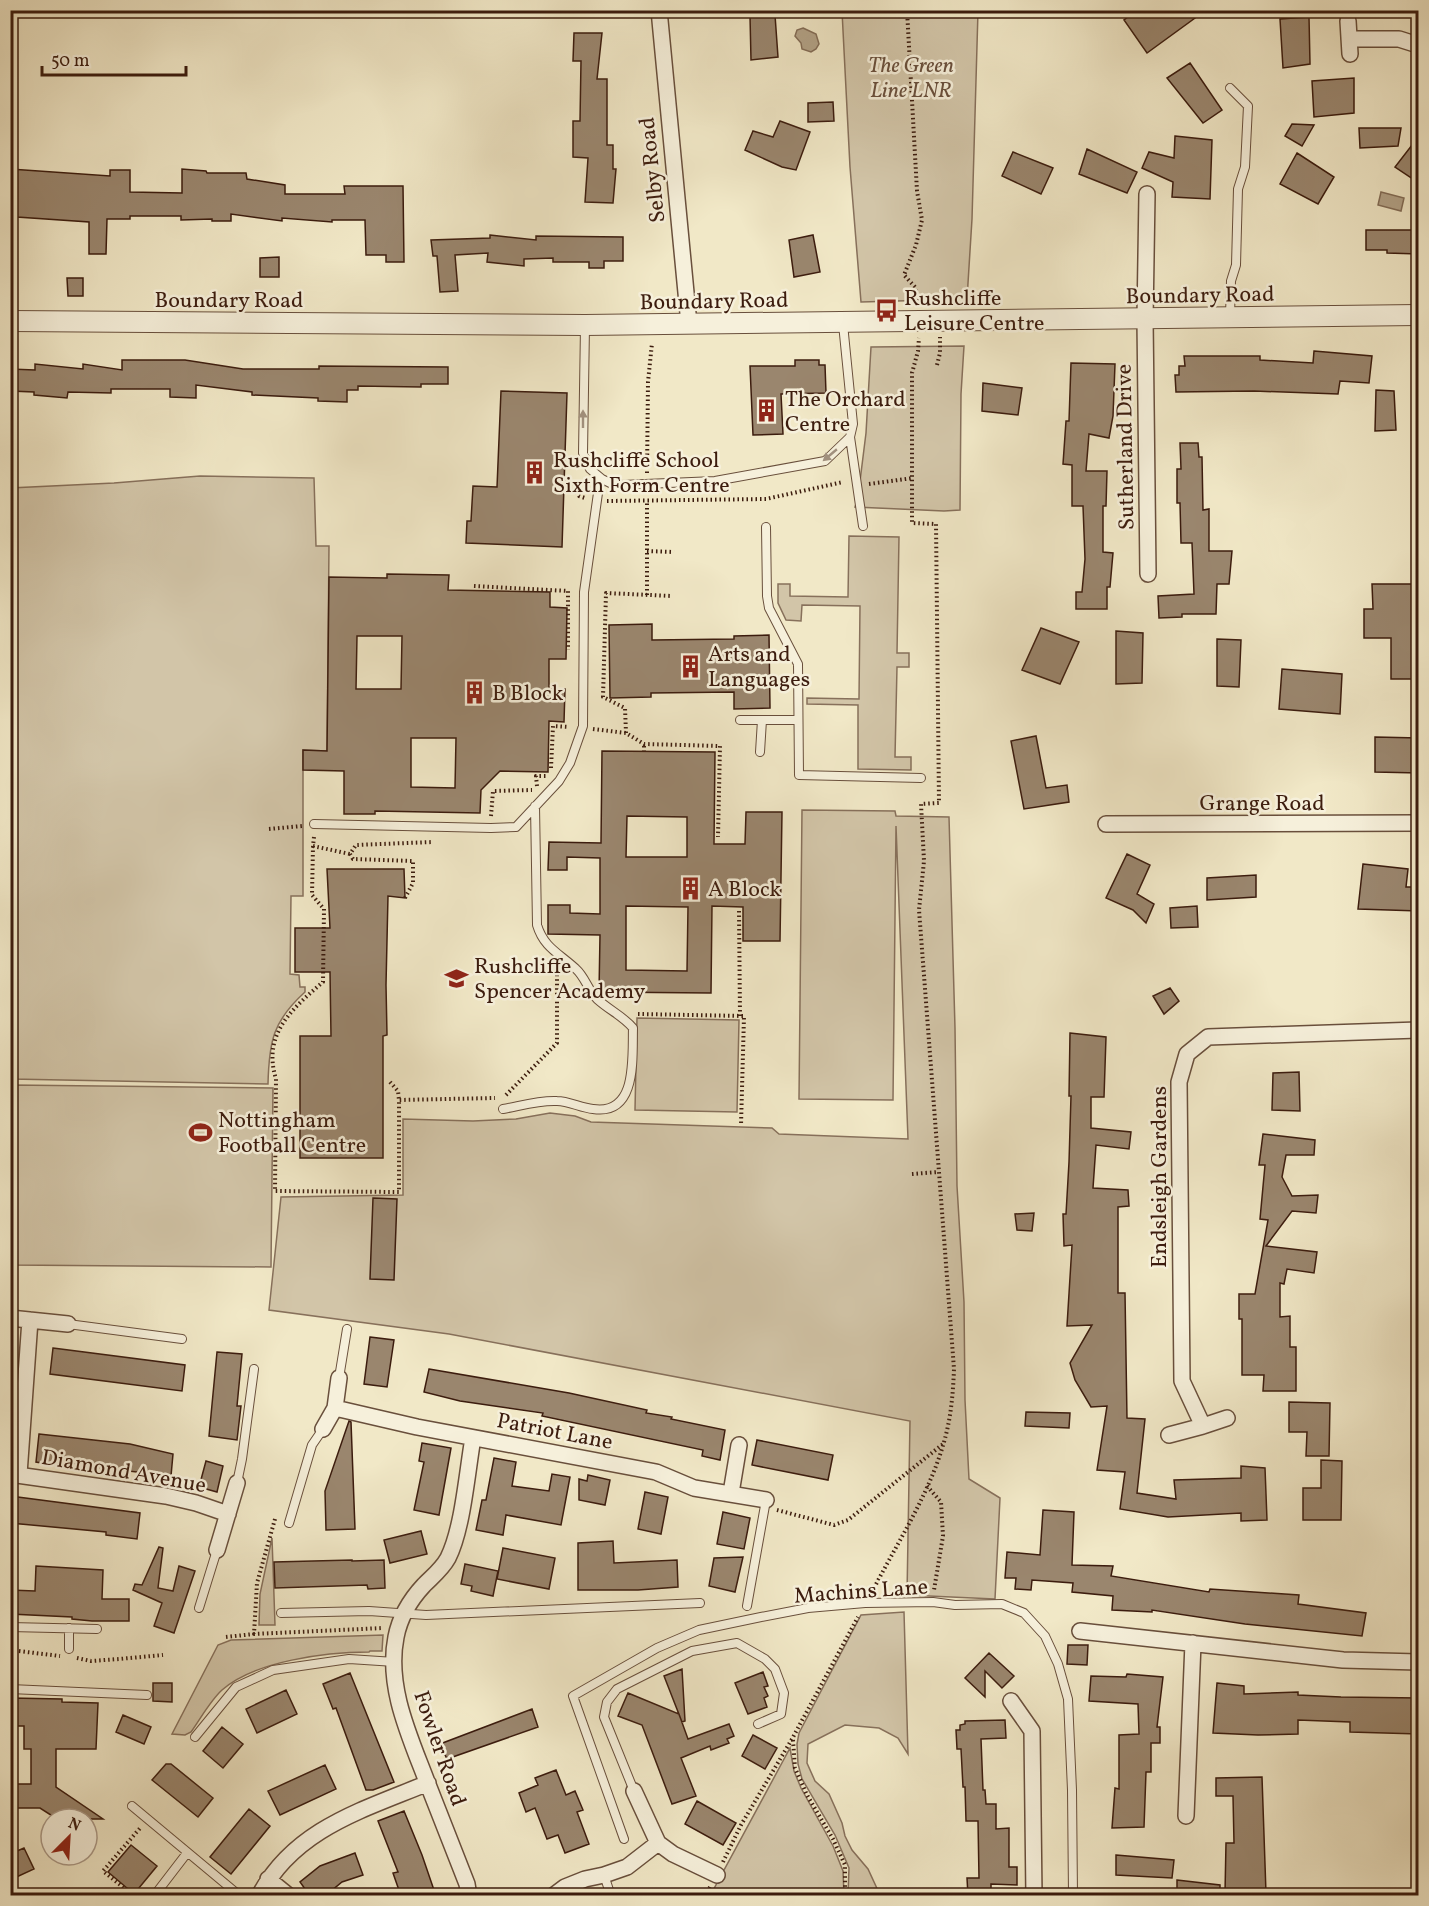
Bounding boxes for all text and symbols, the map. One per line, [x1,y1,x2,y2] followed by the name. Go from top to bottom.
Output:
[42,39,186,77] scale bar
[51,49,90,74] text: 50 m
[868,51,954,107] park label: The Green Line LNR
[633,115,674,224] street label: Selby Road
[1125,280,1275,313] street label: Boundary Road
[904,284,1045,340] place label: Rushcliffe Leisure Centre
[155,286,303,317] street label: Boundary Road
[639,286,789,319] street label: Boundary Road
[873,297,899,323] bus stop icon: Rushcliffe Leisure Centre
[1110,364,1143,530] street label: Sutherland Drive
[785,385,906,441] place label: The Orchard Centre
[754,398,780,424] building icon: The Orchard Centre
[578,410,588,429] one-way arrow
[553,446,730,502] place label: Rushcliffe School Sixth Form Centre
[822,449,838,462] one-way arrow
[522,459,548,485] building icon: Rushcliffe School Sixth Form Centre
[708,640,810,696] place label: Arts and Languages
[677,653,703,679] building icon: Arts and Languages
[461,679,487,705] building icon: B Block
[492,679,563,710] place label: B Block
[1199,789,1325,820] street label: Grange Road
[677,875,703,901] building icon: A Block
[708,875,781,906] place label: A Block
[474,952,645,1008] place label: Rushcliffe Spencer Academy
[443,965,469,991] school or university icon: Rushcliffe Spencer Academy
[1145,1086,1176,1268] street label: Endsleigh Gardens
[218,1106,366,1162] place label: Nottingham Football Centre
[187,1119,213,1145] sports icon: Nottingham Football Centre
[494,1406,615,1459] street label: Patriot Lane
[39,1443,208,1502] street label: Diamond Avenue
[793,1572,929,1613] street label: Machins Lane
[404,1687,473,1811] street label: Fowler Road
[39,1807,99,1867] north arrow
[65,1813,84,1838] text: N

